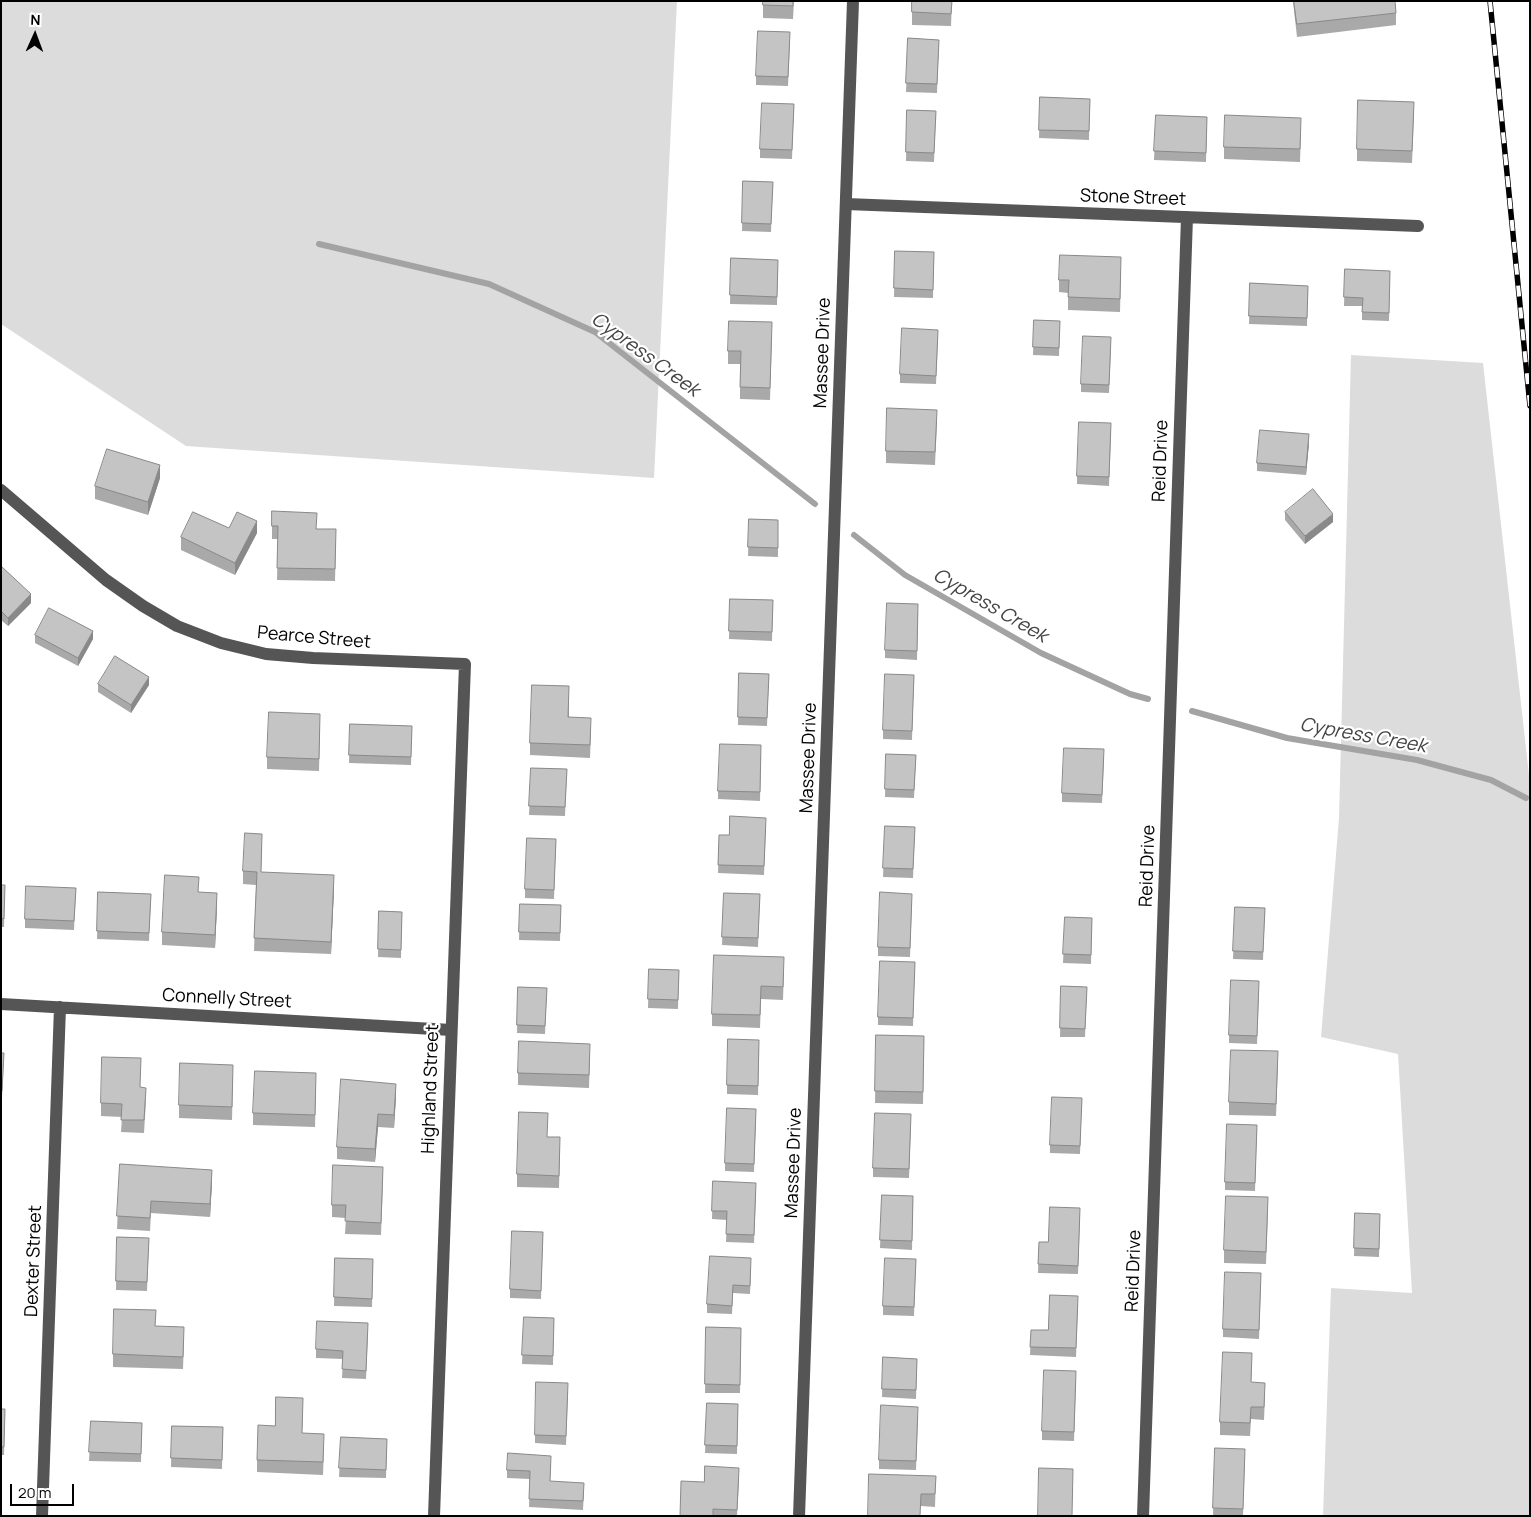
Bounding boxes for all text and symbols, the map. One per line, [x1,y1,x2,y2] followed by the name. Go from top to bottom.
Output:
[10,10,60,60] north arrow
[30,10,41,29] text: N
[1080,185,1186,211] street label: Stone Street
[810,297,836,409] street label: Massee Drive
[586,308,704,402] water label: Cypress Creek
[1149,419,1173,503] street label: Reid Drive
[929,564,1051,648] water label: Cypress Creek
[256,622,372,654] street label: Pearce Street
[796,702,822,814] street label: Massee Drive
[1298,714,1428,758] water label: Cypress Creek
[1136,824,1160,908] street label: Reid Drive
[162,985,292,1013] street label: Connelly Street
[418,1024,444,1154] street label: Highland Street
[781,1107,807,1219] street label: Massee Drive
[21,1205,47,1317] street label: Dexter Street
[1122,1229,1146,1313] street label: Reid Drive
[12,1474,76,1506] scale bar
[18,1482,51,1503] text: 20 m

